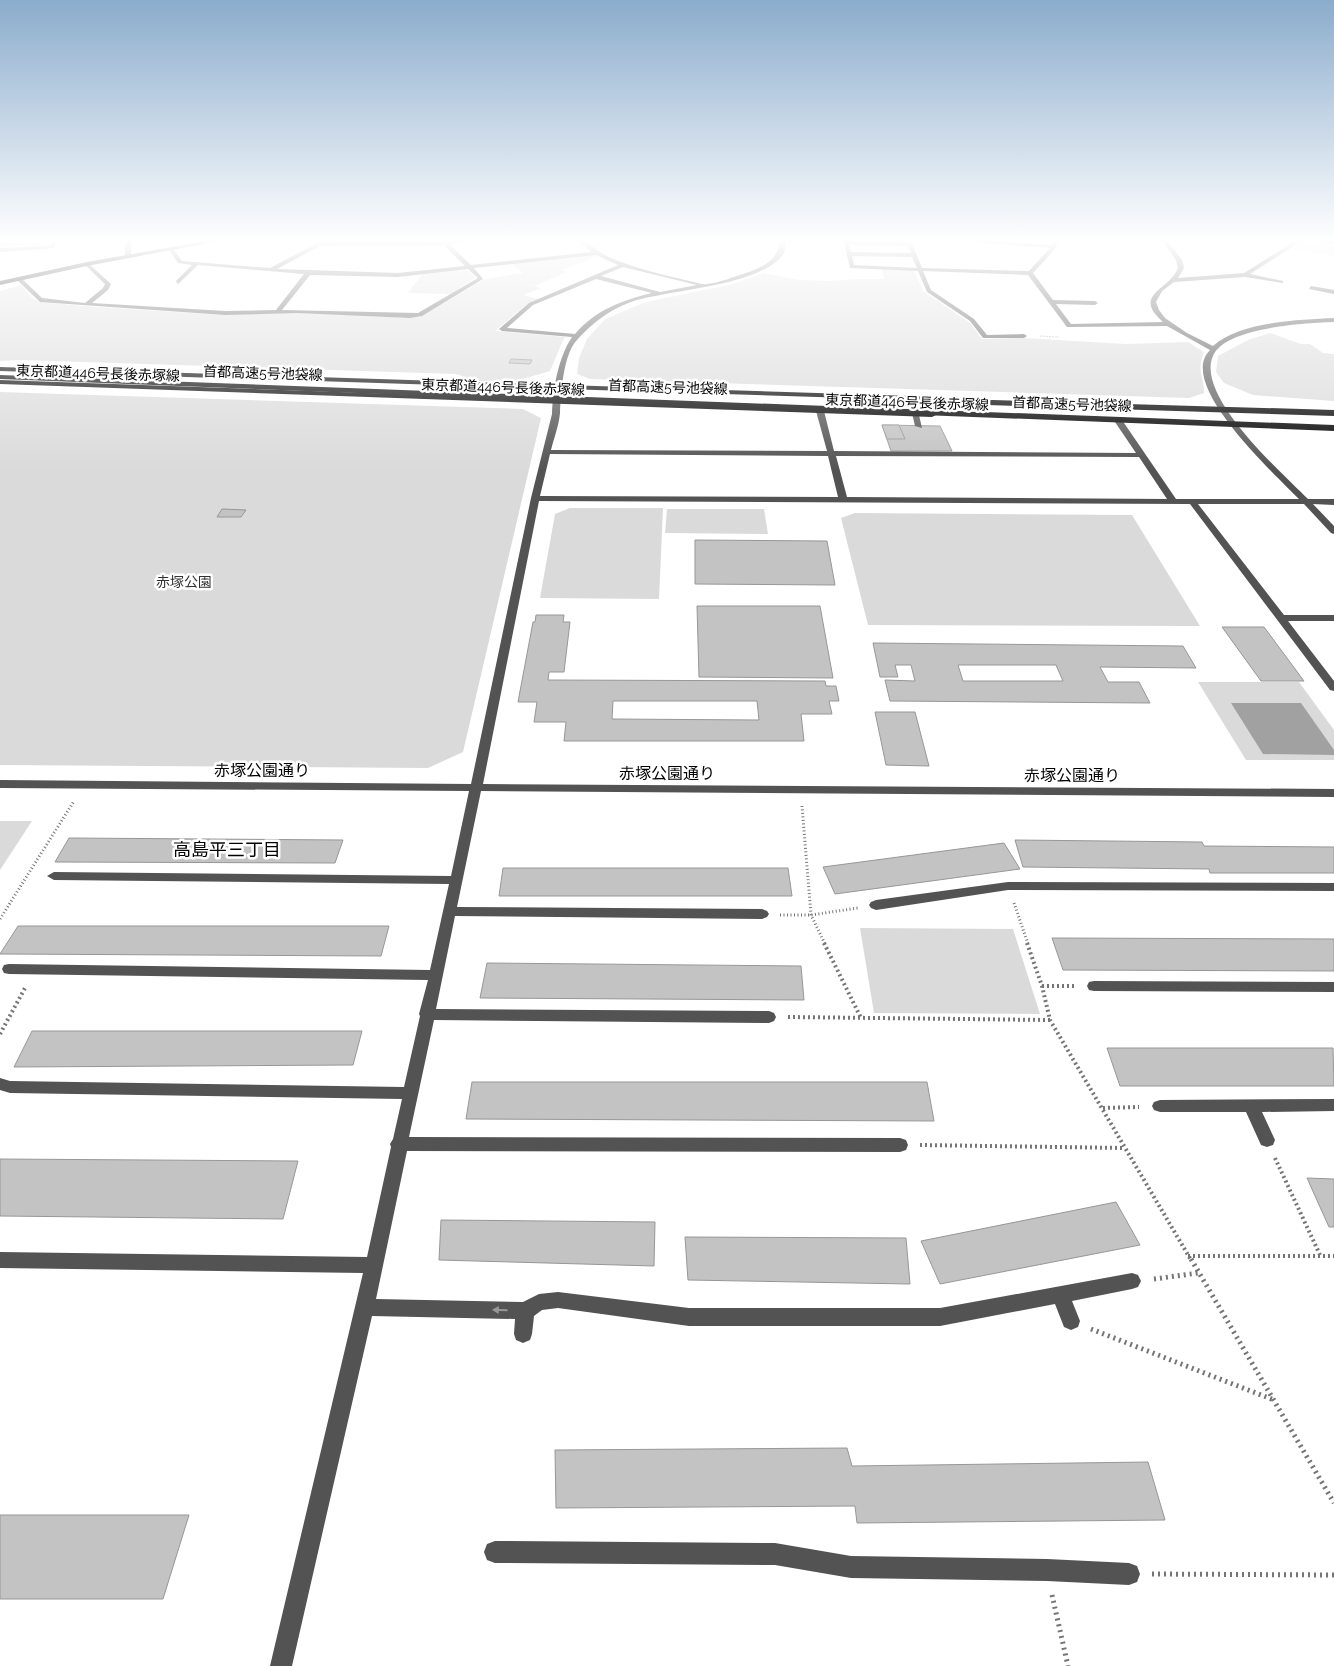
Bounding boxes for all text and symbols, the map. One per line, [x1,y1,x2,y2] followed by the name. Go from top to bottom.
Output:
[16,362,180,384] street label: 東京都道446号長後赤塚線
[203,363,323,383] street label: 首都高速5号池袋線
[421,376,585,398] street label: 東京都道446号長後赤塚線
[608,377,728,397] street label: 首都高速5号池袋線
[825,391,989,413] street label: 東京都道446号長後赤塚線
[1012,394,1132,414] street label: 首都高速5号池袋線
[156,574,212,590] park label: 赤塚公園
[214,761,310,780] street label: 赤塚公園通り
[619,764,715,783] street label: 赤塚公園通り
[1024,766,1120,785] street label: 赤塚公園通り
[173,839,281,860] district label: 高島平三丁目
[492,1306,508,1314] one-way arrow

